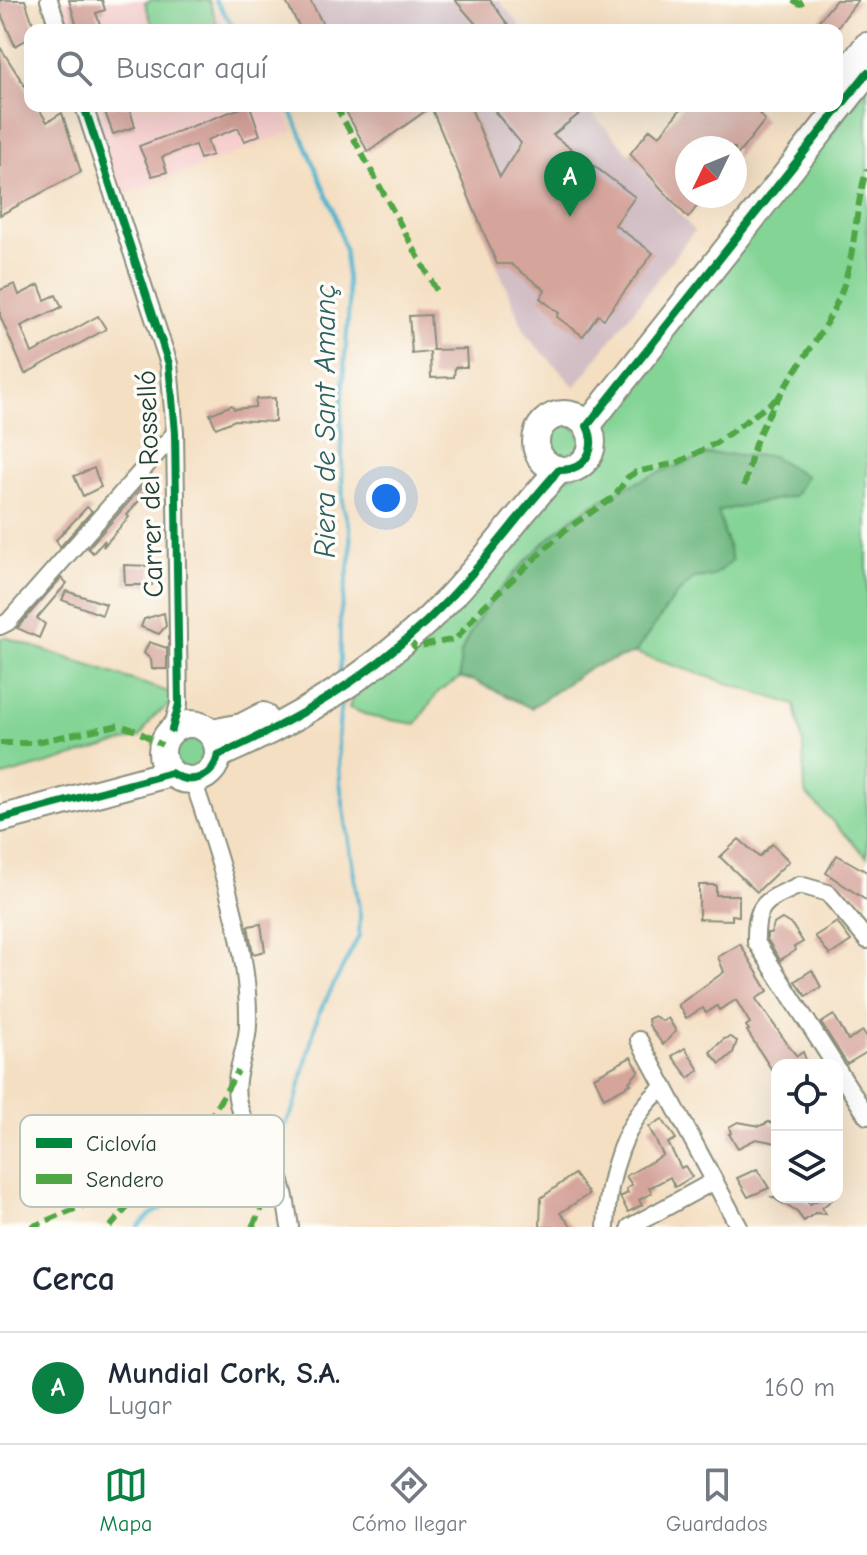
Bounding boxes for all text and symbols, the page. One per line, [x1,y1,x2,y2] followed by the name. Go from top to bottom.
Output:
[24,24,843,112] search box
[52,46,96,90] icon: search
[116,51,267,86] text: Buscar aquí
[675,136,747,208] north arrow
[544,151,596,217] pin: A
[308,284,343,558] water label: Riera de Sant Amanç
[130,370,170,598] street label: Carrer del Rosselló
[366,478,406,518] your location
[771,1059,843,1203] map controls
[771,1059,843,1131] button: locate
[20,1115,284,1207] legend
[86,1131,157,1157] text: Ciclovía
[771,1131,843,1203] button: layers
[86,1167,164,1193] text: Sendero
[32,1259,115,1299] text: Cerca
[108,1356,340,1391] text: Mundial Cork, S.A.
[51,1373,65,1403] text: A
[765,1373,835,1403] text: 160 m
[108,1391,172,1421] text: Lugar
[100,1463,152,1537] tab: Mapa
[352,1463,466,1537] tab: Cómo llegar
[666,1463,767,1537] tab: Guardados

